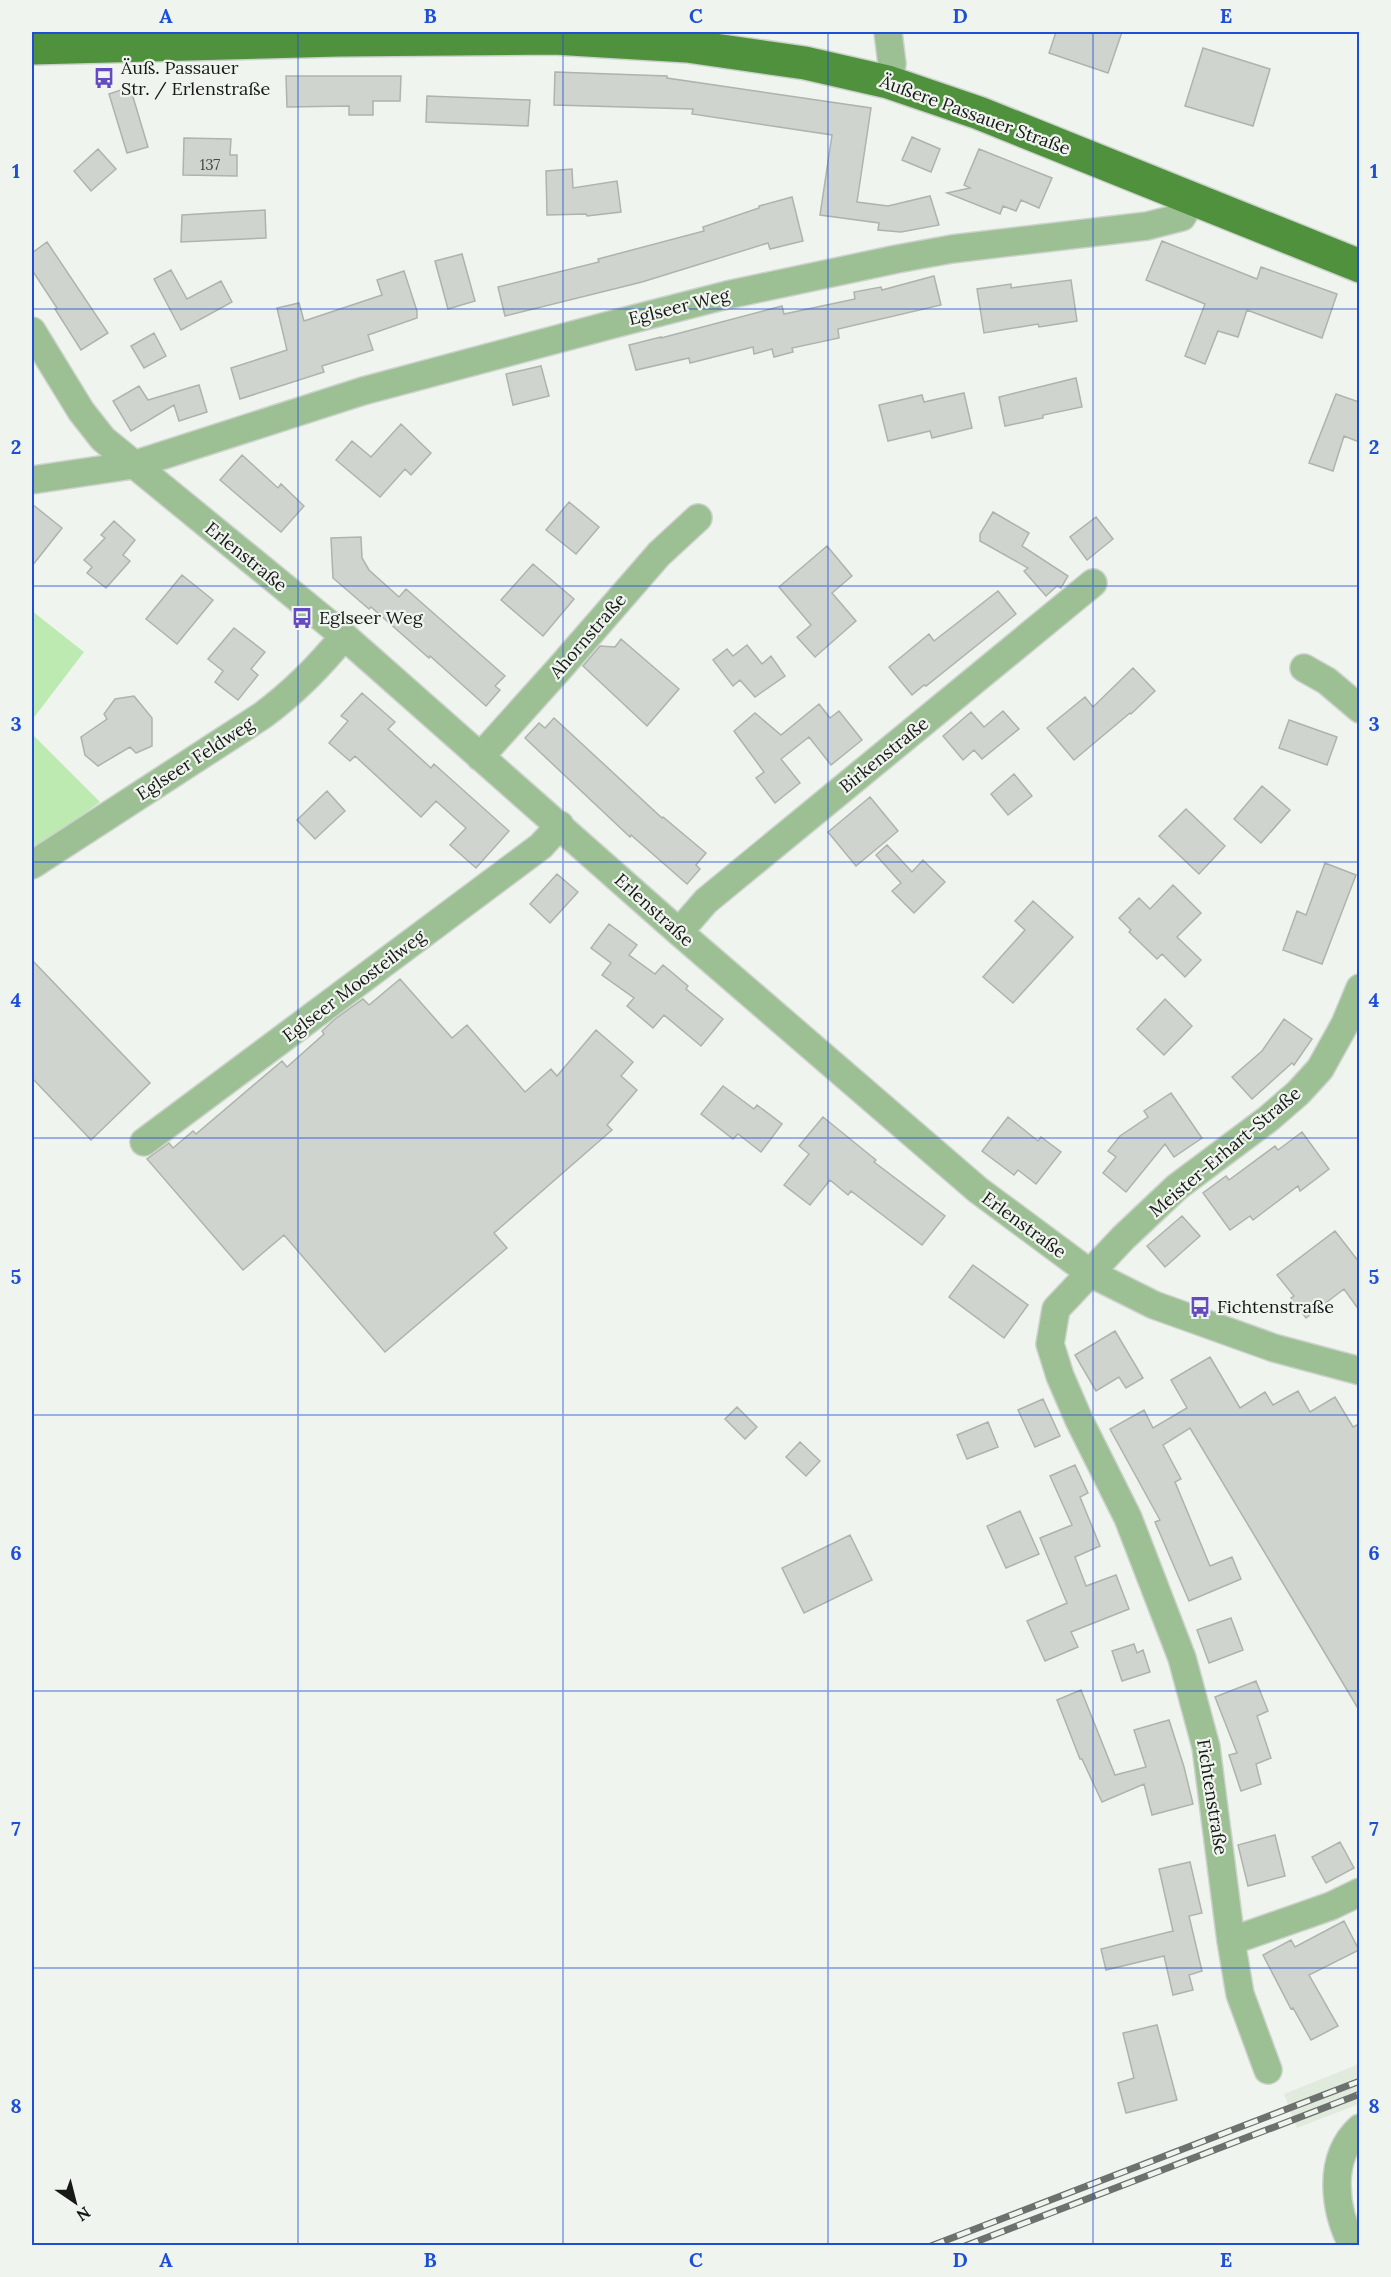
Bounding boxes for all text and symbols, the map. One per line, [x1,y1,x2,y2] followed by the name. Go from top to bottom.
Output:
[159,3,173,28] text: A
[423,3,437,28] text: B
[689,3,703,28] text: C
[952,3,968,28] text: D
[1220,3,1232,28] text: E
[120,56,270,100] place label: Äuß. Passauer Str. / Erlenstraße
[92,66,116,90] bus stop icon: Äuß. Passauer Str. / Erlenstraße
[876,69,1074,160] street label: Äußere Passauer Straße
[200,155,220,174] house number: 137
[12,158,20,183] text: 1
[1370,158,1378,183] text: 1
[626,283,733,330] street label: Eglseer Weg
[11,434,21,459] text: 2
[1369,434,1379,459] text: 2
[201,517,292,597] street label: Erlenstraße
[544,588,631,684] street label: Ahornstraße
[290,606,314,630] bus stop icon: Eglseer Weg
[319,606,424,629] place label: Eglseer Weg
[10,711,22,736] text: 3
[132,711,259,805] street label: Eglseer Feldweg
[834,711,933,798] street label: Birkenstraße
[1368,711,1380,736] text: 3
[610,868,699,951] street label: Erlenstraße
[278,924,431,1047] street label: Eglseer Moosteilweg
[11,987,22,1012] text: 4
[1369,987,1380,1012] text: 4
[1144,1081,1305,1222] street label: Meister-Erhart-Straße
[978,1186,1071,1263] street label: Erlenstraße
[11,1264,22,1289] text: 5
[1369,1264,1380,1289] text: 5
[1188,1295,1212,1319] bus stop icon: Fichtenstraße
[1217,1295,1334,1318] place label: Fichtenstraße
[10,1540,22,1565] text: 6
[1368,1540,1380,1565] text: 6
[1192,1737,1233,1857] street label: Fichtenstraße
[11,1816,21,1841] text: 7
[1369,1816,1379,1841] text: 7
[10,2093,22,2118] text: 8
[1368,2093,1380,2118] text: 8
[45,2172,105,2232] north arrow
[73,2203,94,2226] text: N
[159,2247,173,2272] text: A
[423,2247,437,2272] text: B
[689,2247,703,2272] text: C
[952,2247,968,2272] text: D
[1220,2247,1232,2272] text: E

